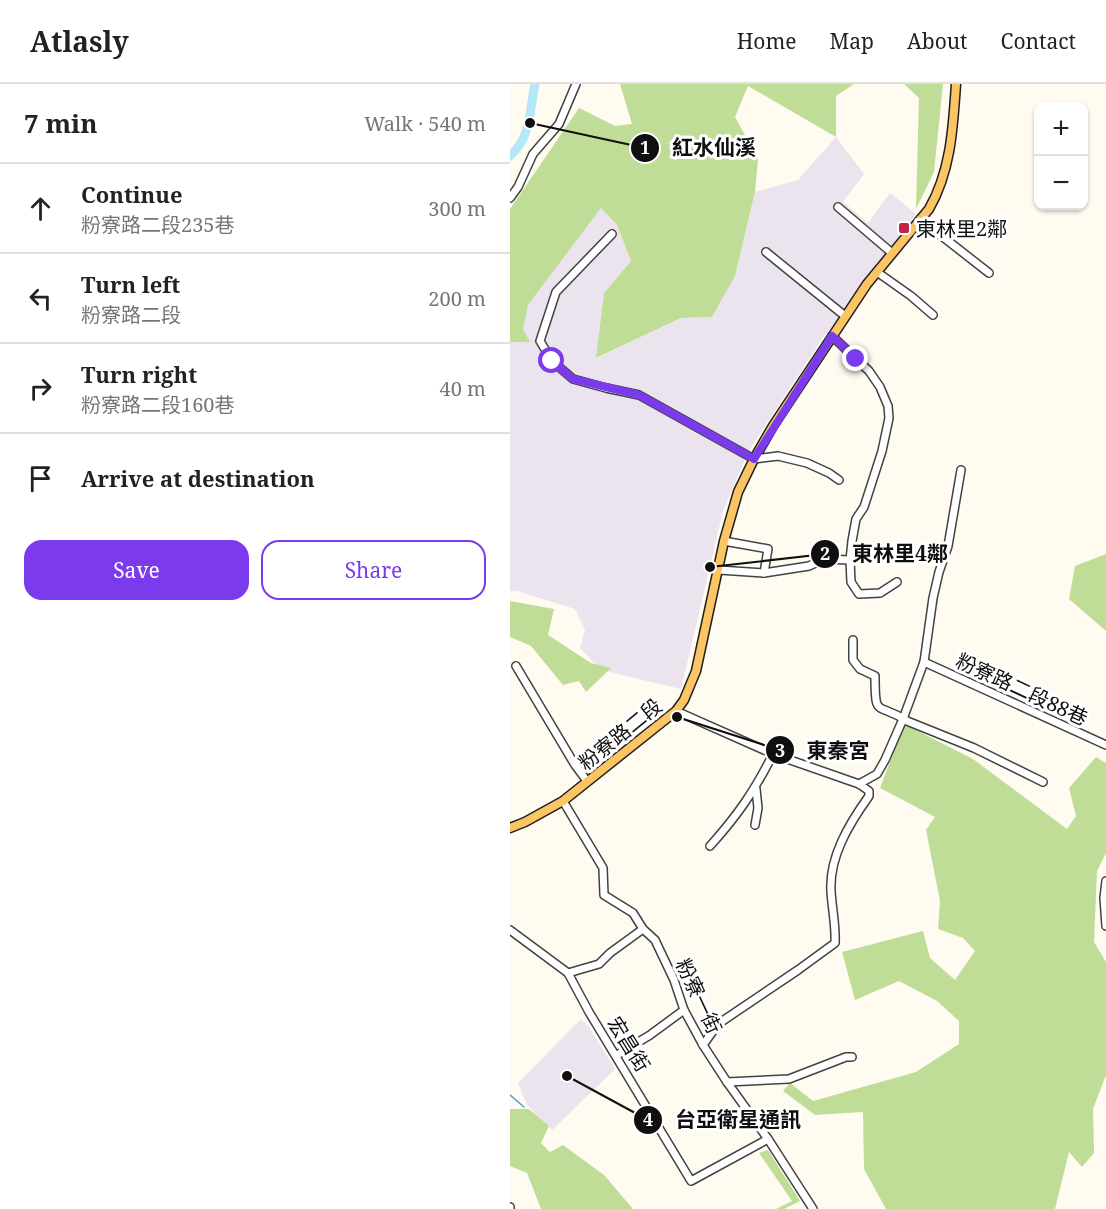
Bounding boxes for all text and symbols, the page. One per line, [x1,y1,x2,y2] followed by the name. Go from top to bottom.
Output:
[30,22,129,60] text: Atlasly
[737,27,797,55] text: Home
[830,27,874,55] text: Map
[907,27,968,55] text: About
[1001,27,1076,55] text: Contact
[1034,102,1088,210] map controls
[1034,102,1088,156] button: +
[24,105,98,141] text: 7 min
[364,110,486,137] text: Walk · 540 m
[630,129,768,168] callout: 紅水仙溪
[672,133,756,161] text: 紅水仙溪
[640,135,650,159] text: 1
[1034,156,1088,210] button: −
[81,179,183,209] text: Continue
[24,192,57,225] icon: ahead
[428,195,486,222] text: 300 m
[81,211,235,238] text: 粉寮路二段235巷
[916,215,1007,242] place label: 東林里2鄰
[897,221,911,235] marker: 東林里2鄰
[81,269,180,299] text: Turn left
[24,282,57,315] icon: left
[428,285,486,312] text: 200 m
[81,301,181,328] text: 粉寮路二段
[842,345,868,371] route end
[538,347,564,373] route start
[81,359,197,389] text: Turn right
[24,372,57,405] icon: right
[440,375,486,402] text: 40 m
[81,391,235,418] text: 粉寮路二段160巷
[24,462,57,495] icon: arrive
[81,463,315,493] text: Arrive at destination
[810,534,960,573] callout: 東林里4鄰
[852,539,948,567] text: 東林里4鄰
[24,540,249,600] button: Save
[261,540,486,600] button: Share
[820,541,830,565] text: 2
[952,647,1092,731] street label: 粉寮路二段88巷
[573,692,667,776] street label: 粉寮路二段
[765,731,882,770] callout: 東秦宮
[807,736,870,764] text: 東秦宮
[775,738,785,762] text: 3
[670,954,728,1038] street label: 粉寮一街
[602,1011,656,1077] street label: 宏昌街
[633,1100,813,1139] callout: 台亞衛星通訊
[675,1105,801,1133] text: 台亞衛星通訊
[643,1107,653,1131] text: 4

